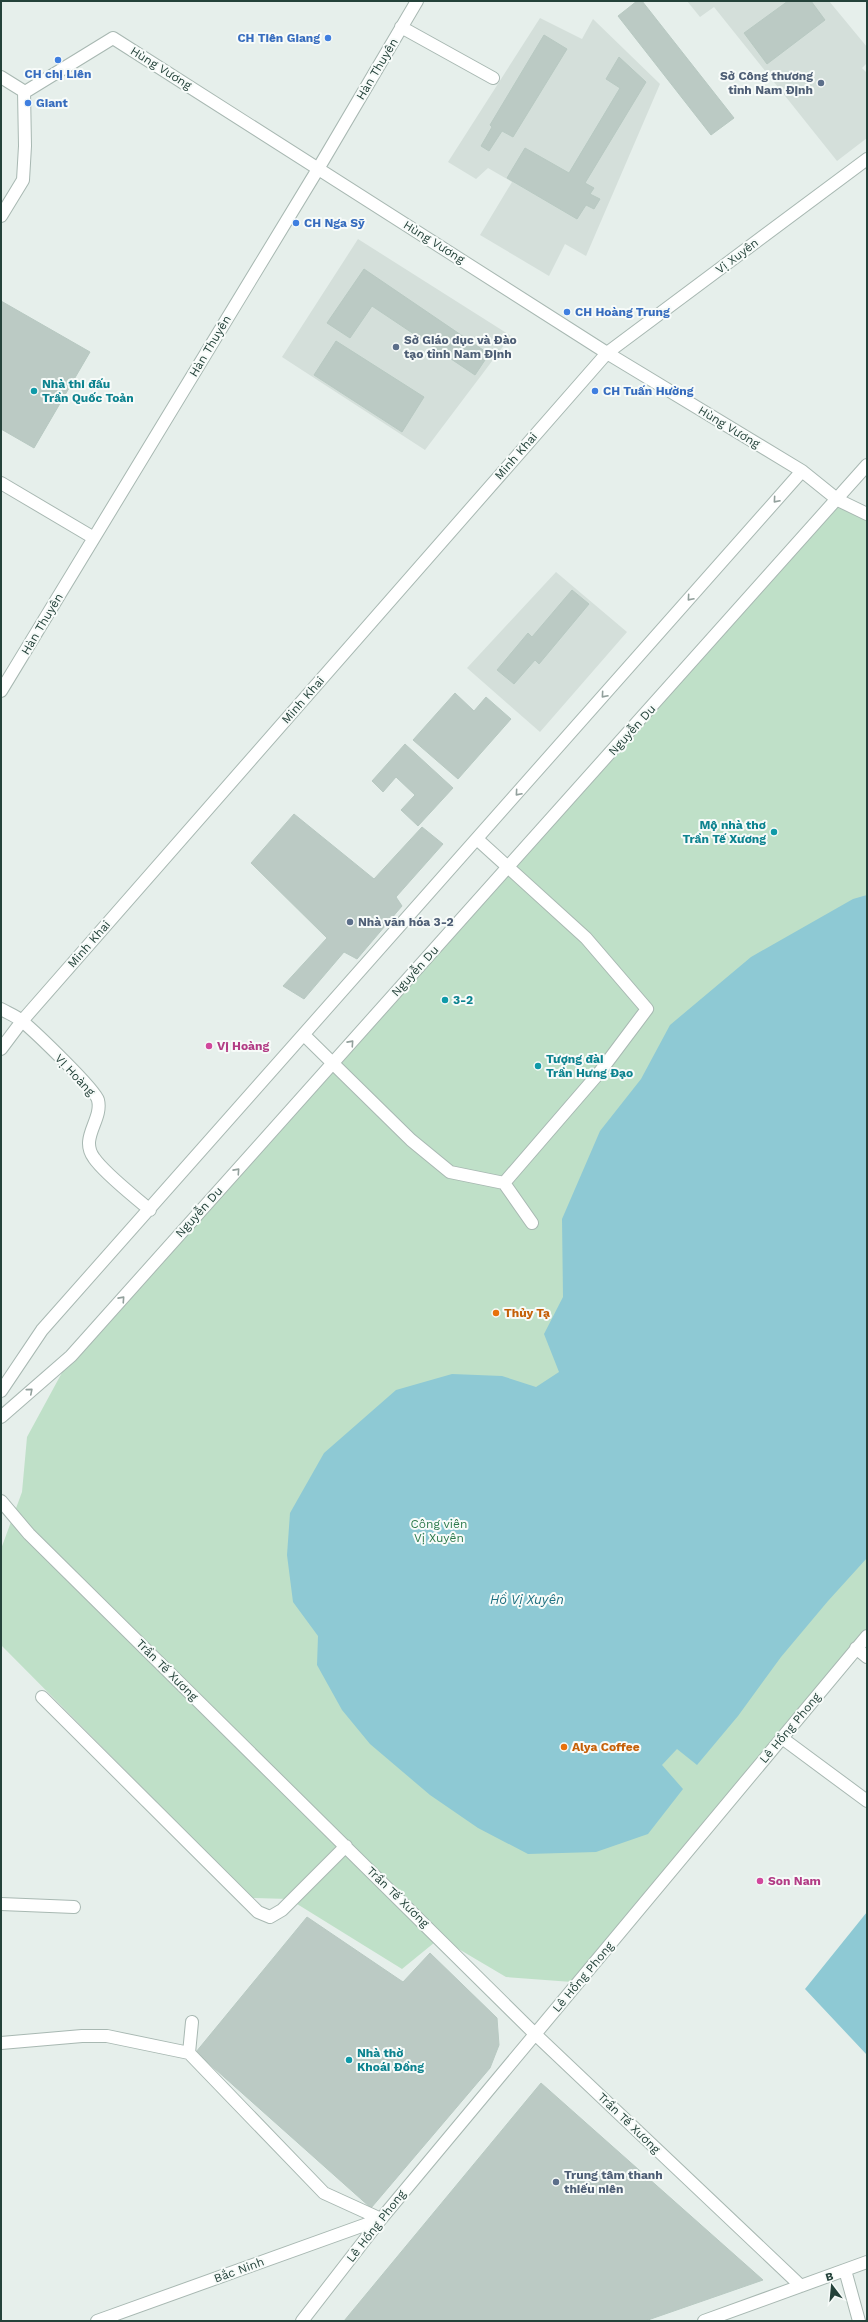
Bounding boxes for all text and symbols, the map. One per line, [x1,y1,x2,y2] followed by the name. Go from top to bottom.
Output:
[237,31,320,45] place label: CH Tiên Giang
[323,33,333,43] marker: CH Tiên Giang
[353,36,401,102] street label: Hàn Thuyên
[128,44,195,93] street label: Hùng Vương
[53,55,63,65] marker: CH chị Liên
[25,67,91,81] place label: CH chị Liên
[720,69,813,97] place label: Sở Công thương tỉnh Nam Định
[816,78,826,88] marker: Sở Công thương tỉnh Nam Định
[36,96,69,110] place label: Giant
[23,98,33,108] marker: Giant
[304,216,365,230] place label: CH Nga Sỹ
[291,218,301,228] marker: CH Nga Sỹ
[401,218,468,267] street label: Hùng Vương
[713,235,761,277] street label: Vị Xuyên
[575,305,670,319] place label: CH Hoàng Trung
[562,307,572,317] marker: CH Hoàng Trung
[186,313,234,379] street label: Hàn Thuyên
[404,333,517,361] place label: Sở Giáo dục và Đào tạo tỉnh Nam Định
[391,342,401,352] marker: Sở Giáo dục và Đào tạo tỉnh Nam Định
[42,377,134,405] place label: Nhà thi đấu Trần Quốc Toản
[603,384,694,398] place label: CH Tuấn Hường
[29,386,39,396] marker: Nhà thi đấu Trần Quốc Toản
[590,386,600,396] marker: CH Tuấn Hường
[696,403,763,451] street label: Hùng Vương
[492,430,540,482] street label: Minh Khai
[773,495,780,503] one-way arrow
[18,591,66,657] street label: Hàn Thuyên
[688,593,695,600] one-way arrow
[279,674,327,726] street label: Minh Khai
[601,690,609,698] one-way arrow
[606,702,658,758] street label: Nguyễn Du
[516,788,523,795] one-way arrow
[682,818,766,846] place label: Mộ nhà thơ Trần Tế Xương
[769,827,779,837] marker: Mộ nhà thơ Trần Tế Xương
[358,915,454,929] place label: Nhà văn hóa 3-2
[345,917,355,927] marker: Nhà văn hóa 3-2
[65,918,113,970] street label: Minh Khai
[389,943,441,999] street label: Nguyễn Du
[453,993,473,1007] place label: 3-2
[440,995,450,1005] marker: 3-2
[217,1039,270,1053] place label: Vị Hoàng
[347,1040,354,1047] one-way arrow
[204,1041,214,1051] marker: Vị Hoàng
[52,1051,98,1099] street label: VỊ Hoàng
[546,1052,633,1080] place label: Tượng đài Trần Hưng Đạo
[533,1061,543,1071] marker: Tượng đài Trần Hưng Đạo
[232,1168,239,1176] one-way arrow
[173,1184,225,1240] street label: Nguyễn Du
[117,1296,125,1304] one-way arrow
[504,1306,550,1320] place label: Thủy Tạ
[491,1308,501,1318] marker: Thủy Tạ
[26,1389,33,1396] one-way arrow
[411,1517,467,1545] park label: Công viên Vị Xuyên
[490,1592,564,1607] water label: Hồ Vị Xuyên
[133,1636,201,1704] street label: Trần Tế Xương
[756,1689,824,1766] street label: Lê Hồng Phong
[572,1740,640,1754] place label: Alya Coffee
[559,1742,569,1752] marker: Alya Coffee
[364,1864,433,1931] street label: Trần Tế Xương
[768,1874,821,1888] place label: Son Nam
[755,1876,765,1886] marker: Son Nam
[549,1938,617,2015] street label: Lê Hồng Phong
[357,2046,424,2074] place label: Nhà thờ Khoái Đồng
[344,2055,354,2065] marker: Nhà thờ Khoái Đồng
[595,2090,664,2157] street label: Trần Tế Xương
[564,2168,663,2196] place label: Trung tâm thanh thiếu niên
[551,2177,561,2187] marker: Trung tâm thanh thiếu niên
[344,2187,409,2265] street label: Lê Hồng Phong
[212,2254,266,2286] street label: Bắc Ninh
[812,2266,852,2306] north arrow
[824,2269,835,2284] text: B

